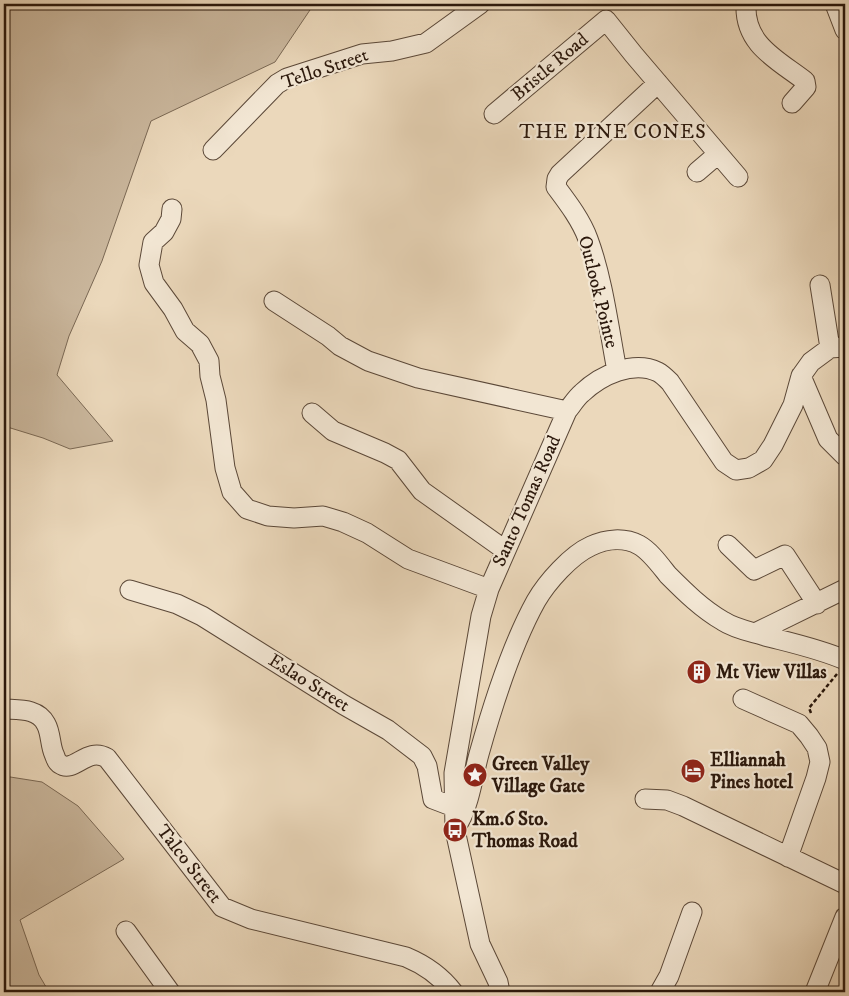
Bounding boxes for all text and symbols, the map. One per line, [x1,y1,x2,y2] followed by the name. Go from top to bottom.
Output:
[507,28,594,106] street label: Bristle Road
[279,43,371,95] street label: Tello Street
[519,120,707,145] district label: THE PINE CONES
[573,233,623,351] street label: Outlook Pointe
[488,431,566,570] street label: Santo Tomas Road
[264,649,354,717] street label: Eslao Street
[686,659,712,685] building icon: Mt View Villas
[716,661,827,684] place label: Mt View Villas
[710,749,793,794] place label: Elliannah Pines hotel
[491,753,590,798] place label: Green Valley Village Gate
[680,758,706,784] hotel icon: Elliannah Pines hotel
[462,762,488,788] place icon: Green Valley Village Gate
[471,808,578,853] place label: Km.6 Sto. Thomas Road
[442,817,468,843] bus stop icon: Km.6 Sto. Thomas Road
[151,820,227,908] street label: Talco Street

